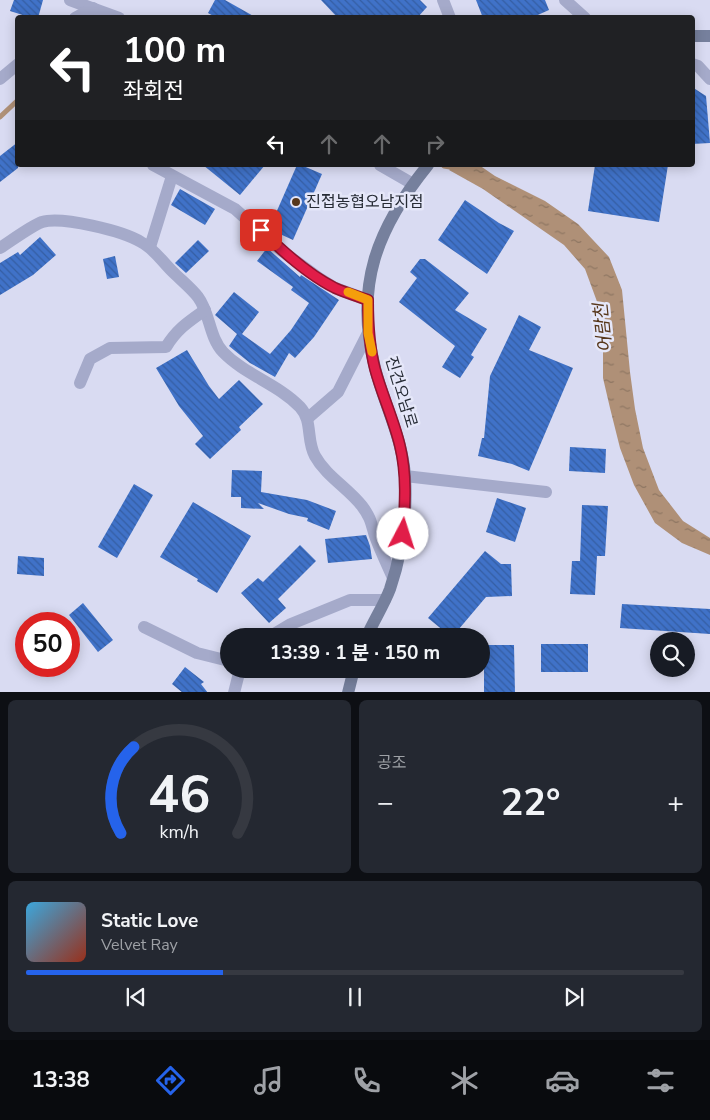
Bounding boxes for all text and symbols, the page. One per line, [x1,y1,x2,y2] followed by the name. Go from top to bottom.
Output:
[123,27,226,74] text: 100 m
[40,35,105,100] icon: left
[123,76,184,106] text: 좌회전
[262,130,290,158] icon: left
[315,130,343,158] icon: ahead
[368,130,396,158] icon: ahead
[421,130,449,158] icon: right
[306,191,424,213] place label: 진접농협오남지점
[290,196,302,208] marker: 진접농협오남지점
[240,209,282,251] pin
[247,216,275,244] icon: arrive
[588,300,618,354] water label: 어람천
[380,354,422,431] street label: 진건오남로
[376,507,428,559] position arrow
[15,612,80,677] speed limit sign: 50
[650,632,695,677] map controls
[650,632,695,677] button: search
[270,640,440,666] text: 13:39 · 1 분 · 150 m
[377,752,406,774] text: 공조
[148,759,211,830] text: 46
[500,777,561,828] text: 22°
[377,784,394,822] text: −
[667,784,684,822] text: +
[160,820,199,844] text: km/h
[101,908,198,934] text: Static Love
[101,934,178,956] text: Velvet Ray
[122,983,150,1011] icon: previous
[341,983,369,1011] icon: pause
[560,983,588,1011] icon: next
[153,1063,188,1098] icon: directions
[251,1063,286,1098] icon: music
[349,1063,384,1098] icon: phone
[447,1063,482,1098] icon: climate
[545,1063,580,1098] icon: car
[643,1063,678,1098] icon: filters
[32,1065,90,1095] text: 13:38

